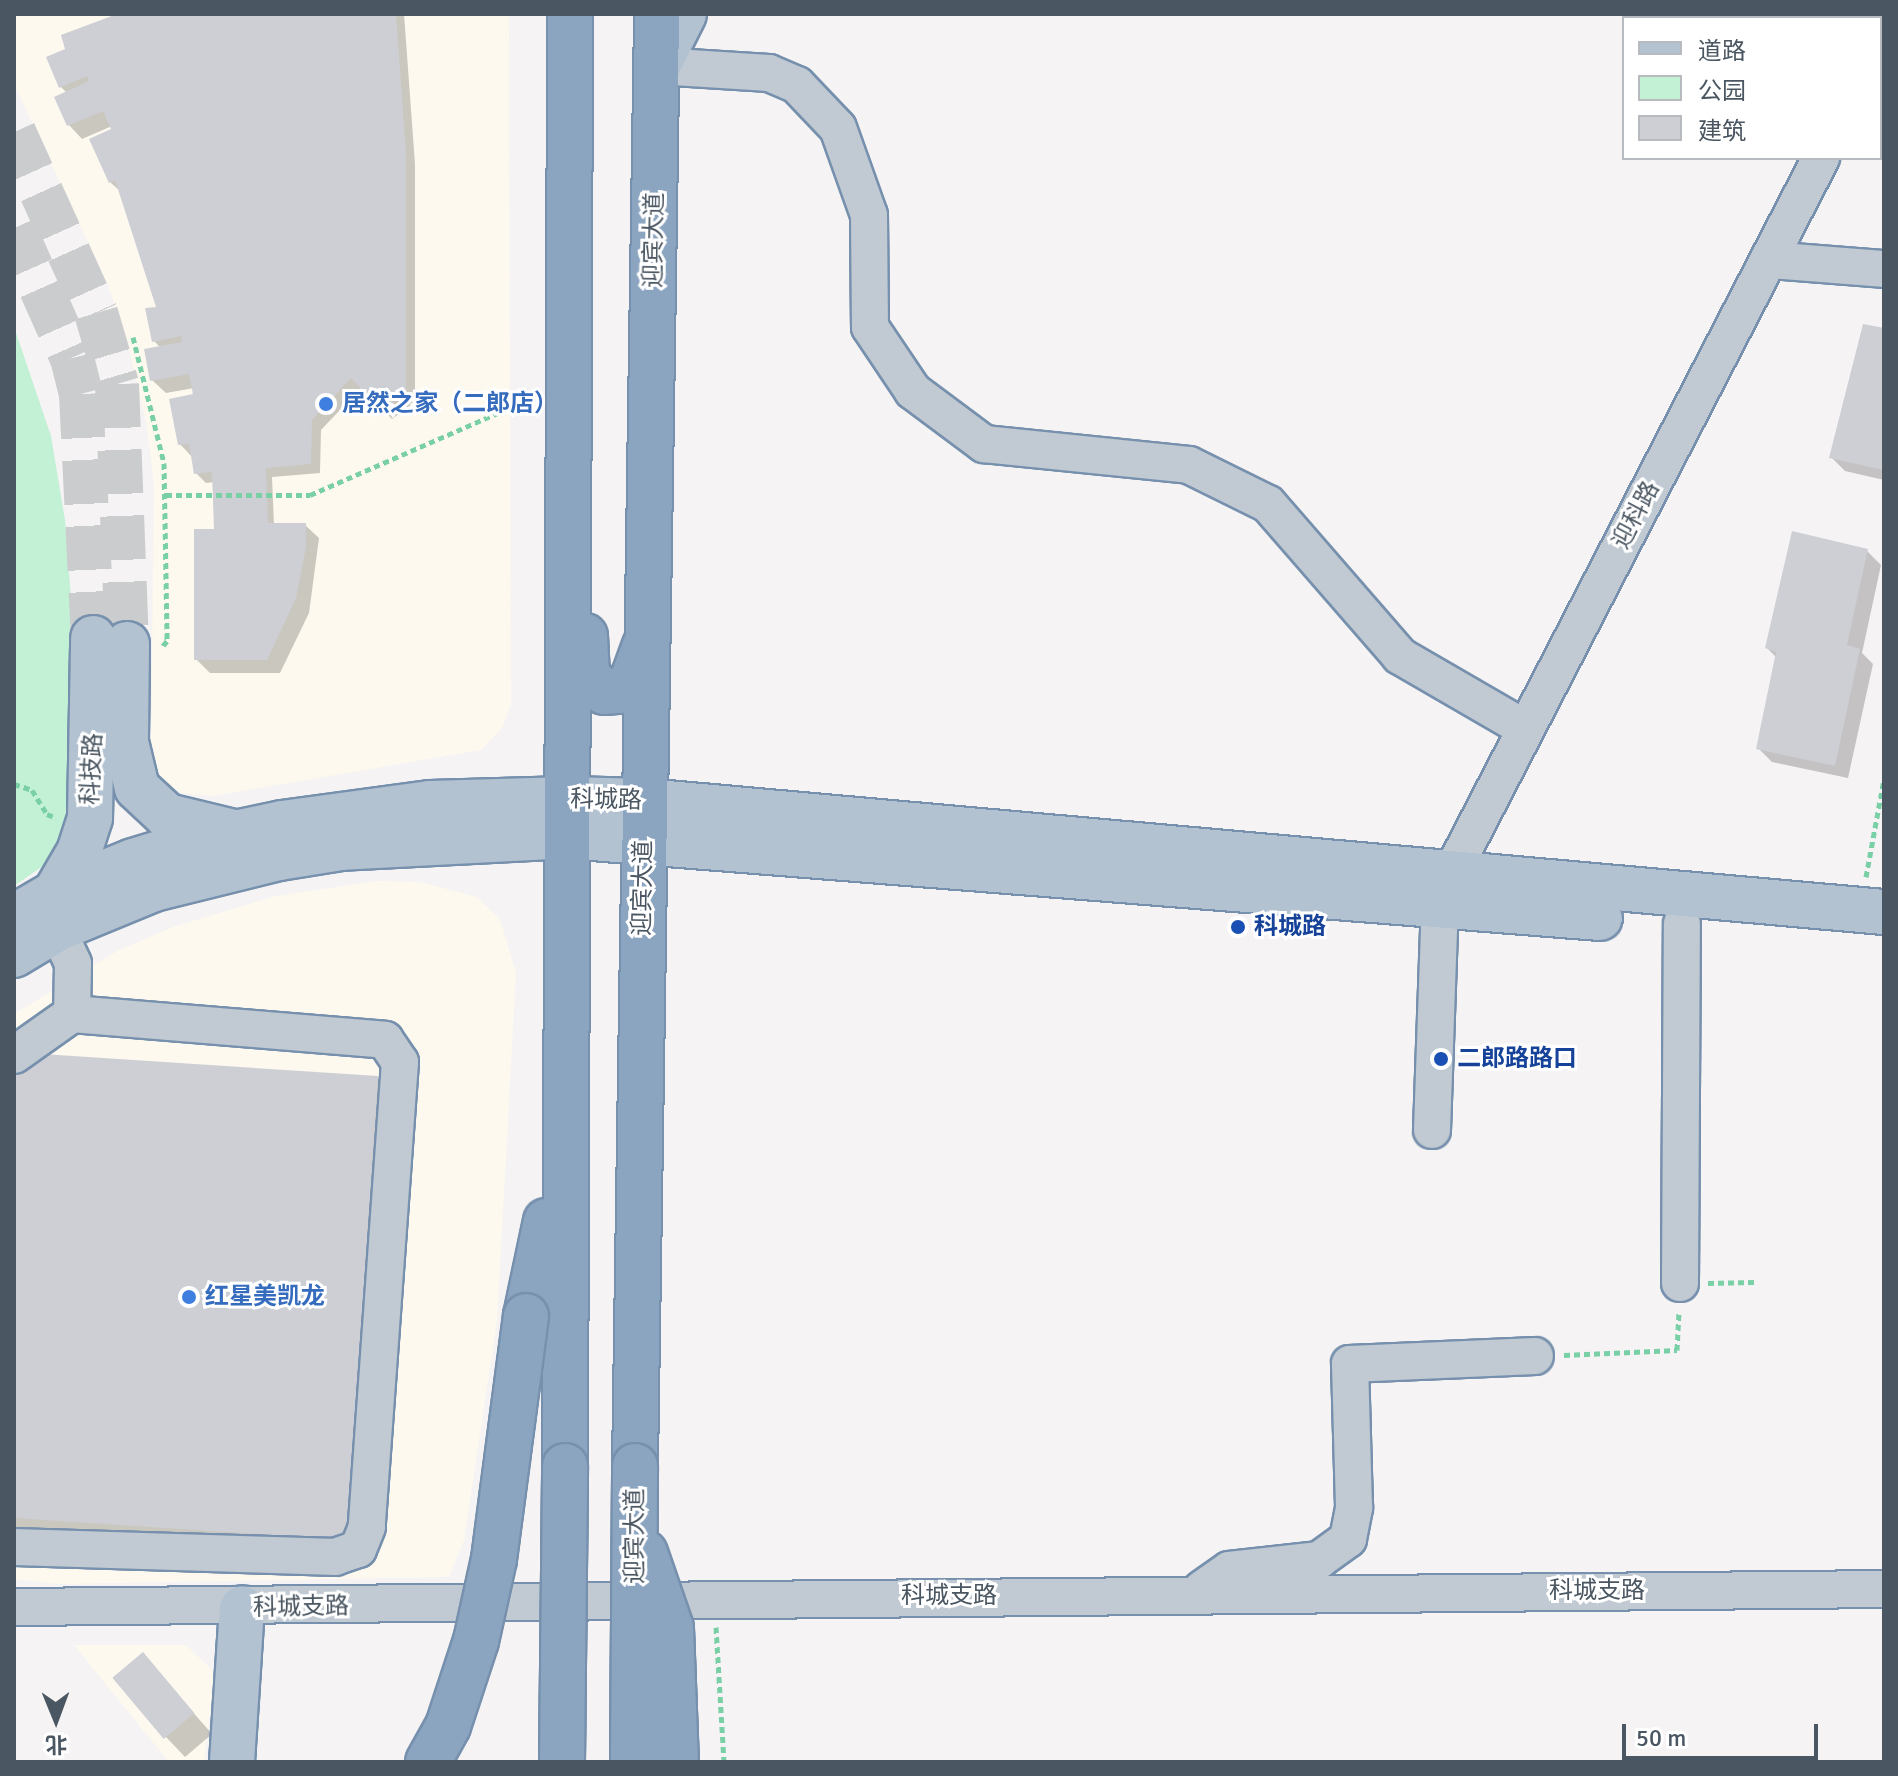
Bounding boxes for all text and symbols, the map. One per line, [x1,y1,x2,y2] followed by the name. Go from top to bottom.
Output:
[1622,16,1882,160] legend
[1698,36,1746,66] text: 道路
[1698,76,1746,106] text: 公园
[1698,116,1746,146] text: 建筑
[639,192,669,288] street label: 迎宾大道
[342,390,558,418] place label: 居然之家（二郎店）
[317,395,335,413] marker: 居然之家（二郎店）
[1606,476,1666,554] street label: 迎科路
[76,732,108,806] street label: 科技路
[570,785,642,815] street label: 科城路
[628,840,658,936] street label: 迎宾大道
[1254,913,1326,941] place label: 科城路
[1229,918,1247,936] marker: 科城路
[1457,1045,1577,1073] place label: 二郎路路口
[1432,1050,1450,1068] marker: 二郎路路口
[205,1283,325,1311] place label: 红星美凯龙
[180,1288,198,1306] marker: 红星美凯龙
[621,1488,649,1584] street label: 迎宾大道
[1549,1577,1645,1605] street label: 科城支路
[901,1582,997,1610] street label: 科城支路
[253,1592,349,1622] street label: 科城支路
[16,1680,96,1760] north arrow
[1626,1708,1822,1758] scale bar
[1636,1723,1686,1753] text: 50 m
[45,1731,68,1758] text: 北

